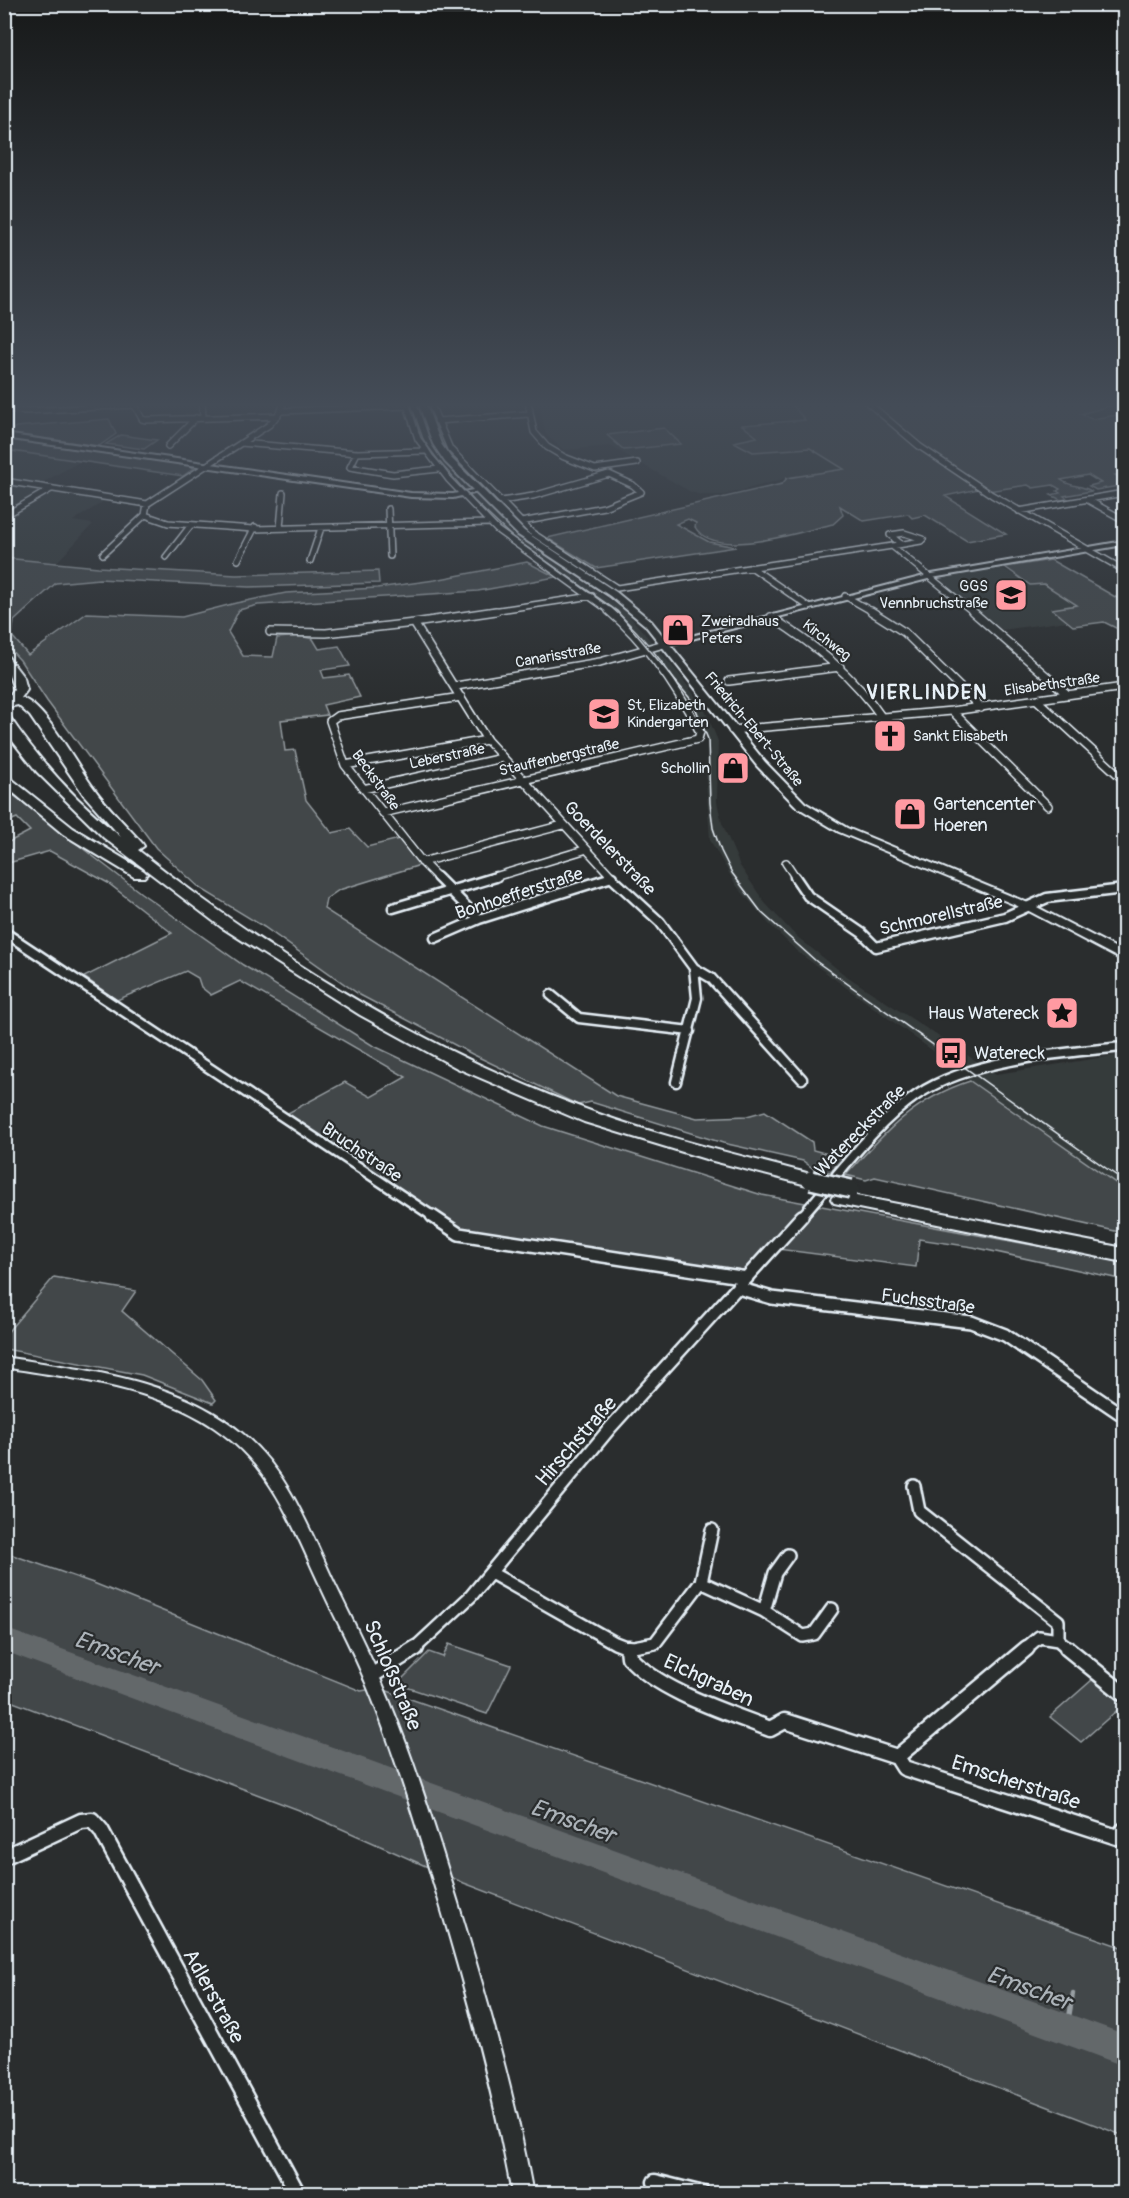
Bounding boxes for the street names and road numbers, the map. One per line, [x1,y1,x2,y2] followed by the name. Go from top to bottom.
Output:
[798,615,855,665] street label: Kirchweg
[514,639,603,672] street label: Canarisstraße
[700,668,808,791] street label: Friedrich-Ebert-Straße
[1003,668,1102,701] street label: Elisabethstraße
[497,734,622,781] street label: Stauffenbergstraße
[408,739,487,774] street label: Leberstraße
[347,746,404,815] street label: Beckstraße
[559,796,661,901] street label: Goerdelerstraße
[452,862,586,925] street label: Bonhoefferstraße
[877,890,1005,941] street label: Schmorellstraße
[810,1080,911,1181] street label: Watereckstraße
[317,1117,406,1188] street label: Bruchstraße
[880,1284,976,1319] street label: Fuchsstraße
[530,1390,624,1492] street label: Hirschstraße
[357,1616,428,1735] street label: Schloßstraße
[659,1648,758,1713] street label: Elchgraben
[948,1749,1084,1816] street label: Emscherstraße
[177,1944,251,2049] street label: Adlerstraße

